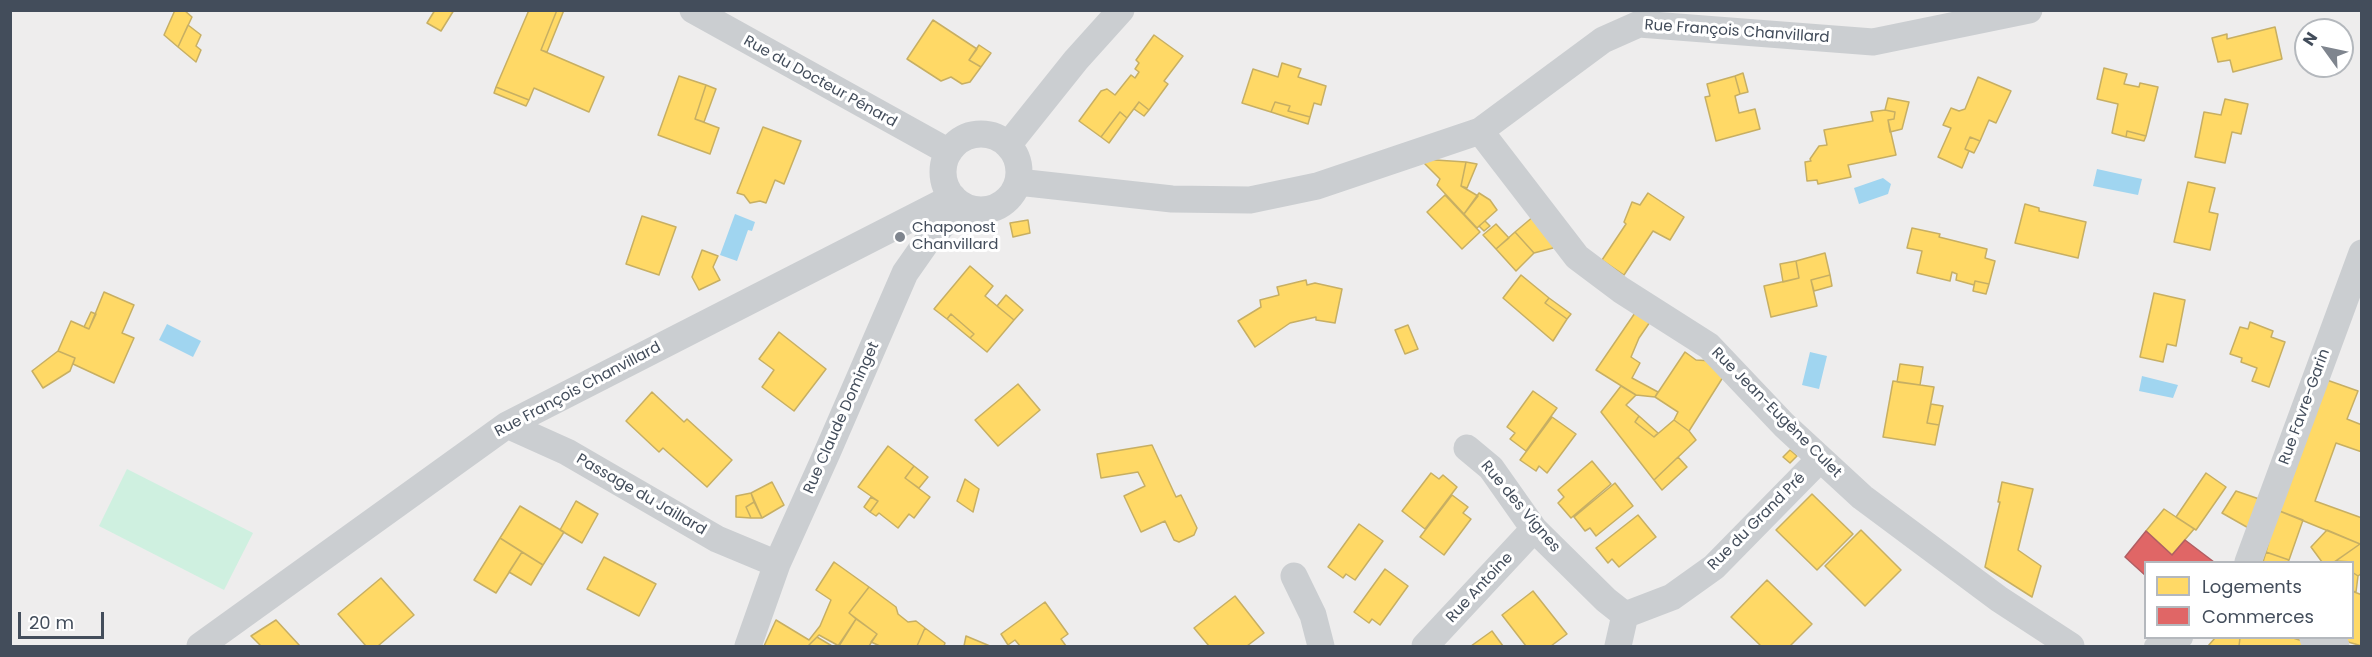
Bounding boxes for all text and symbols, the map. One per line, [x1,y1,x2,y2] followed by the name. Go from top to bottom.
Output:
[1644,17,1830,47] street label: Rue François Chanvillard
[2294,18,2354,78] north arrow
[2297,28,2323,50] text: N
[740,32,900,132] street label: Rue du Docteur Pénard
[912,219,998,254] place label: Chaponost Chanvillard
[893,230,907,244] marker: Chaponost Chanvillard
[492,339,664,441] street label: Rue François Chanvillard
[800,339,884,497] street label: Rue Claude Dominget
[1707,344,1845,482] street label: Rue Jean-Eugène Culet
[2276,347,2334,467] street label: Rue Favre-Garin
[573,450,709,540] street label: Passage du Jaillard
[1476,458,1564,556] street label: Rue des Vignes
[1704,469,1810,575] street label: Rue du Grand Pré
[1443,549,1517,627] street label: Rue Antoine
[2144,561,2354,639] legend
[2202,574,2302,599] text: Logements
[21,600,106,638] scale bar
[2202,604,2314,629] text: Commerces
[29,610,74,635] text: 20 m

